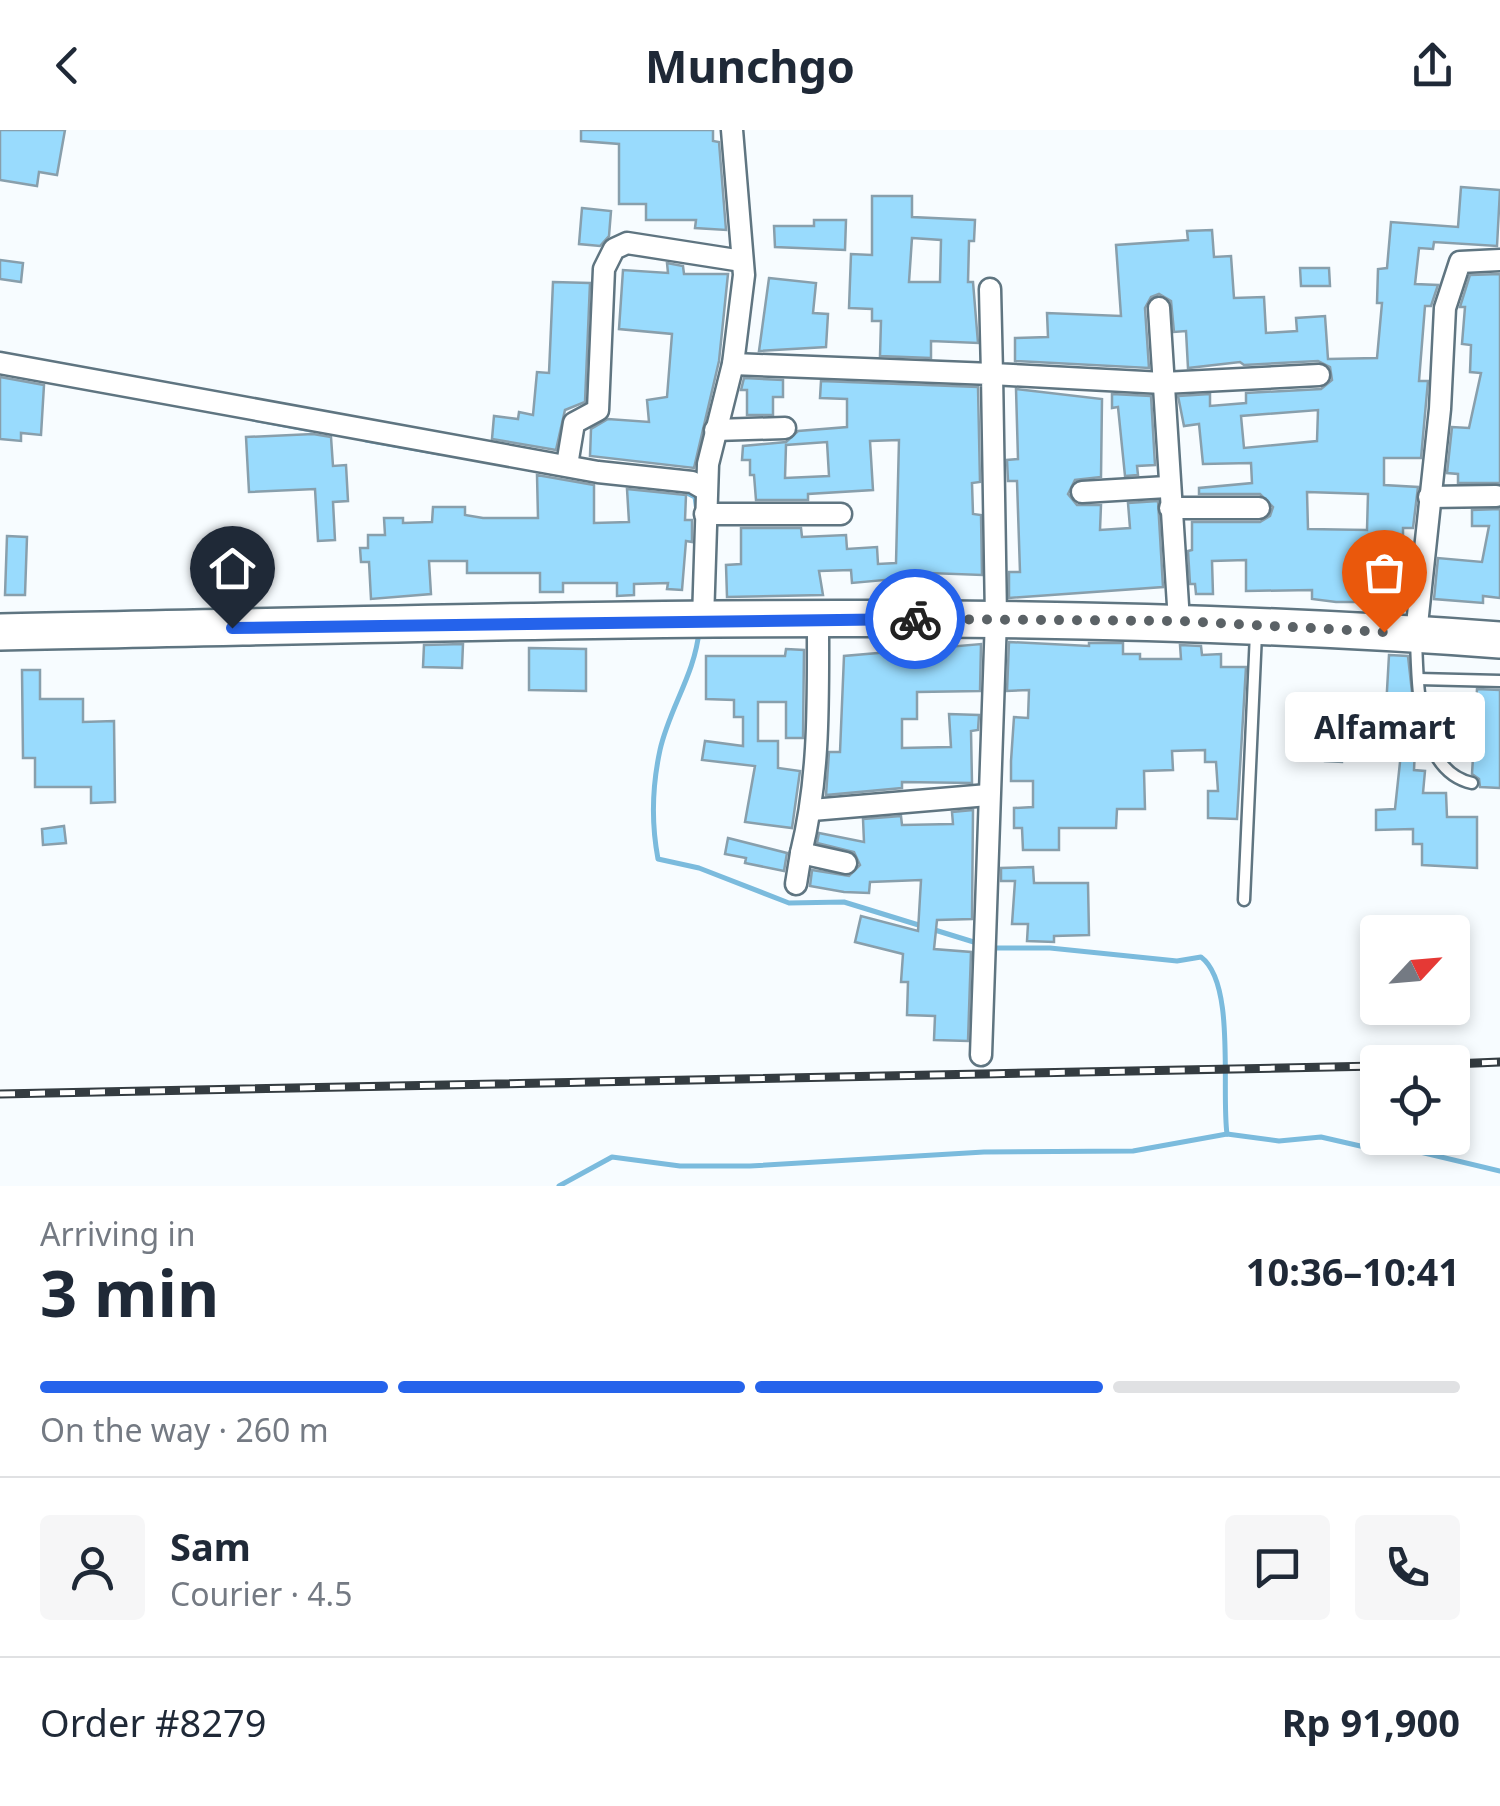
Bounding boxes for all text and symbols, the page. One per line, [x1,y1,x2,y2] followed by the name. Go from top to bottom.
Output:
[645,35,855,96] text: Munchgo
[40,38,95,93] icon: back
[1405,38,1460,93] icon: share
[190,526,275,629] pin
[1342,530,1427,633] pin
[205,541,260,596] icon: home
[1357,545,1412,600] icon: bag
[865,569,965,669] courier
[888,592,943,647] icon: bike
[1284,692,1484,762] callout: Alfamart
[1314,705,1456,748] text: Alfamart
[1360,915,1470,1025] north arrow
[1360,915,1470,1155] map controls
[1360,1045,1470,1155] button: locate
[40,1212,195,1255] text: Arriving in
[1246,1245,1460,1297] text: 10:36–10:41
[40,1248,219,1336] text: 3 min
[40,1408,329,1451] text: On the way · 260 m
[40,1515,145,1620] button: person
[1225,1515,1330,1620] button: chat
[1355,1515,1460,1620] button: phone
[170,1520,251,1572] text: Sam
[170,1572,353,1615] text: Courier · 4.5
[40,1696,266,1748] text: Order #8279
[1282,1696,1460,1748] text: Rp 91,900

